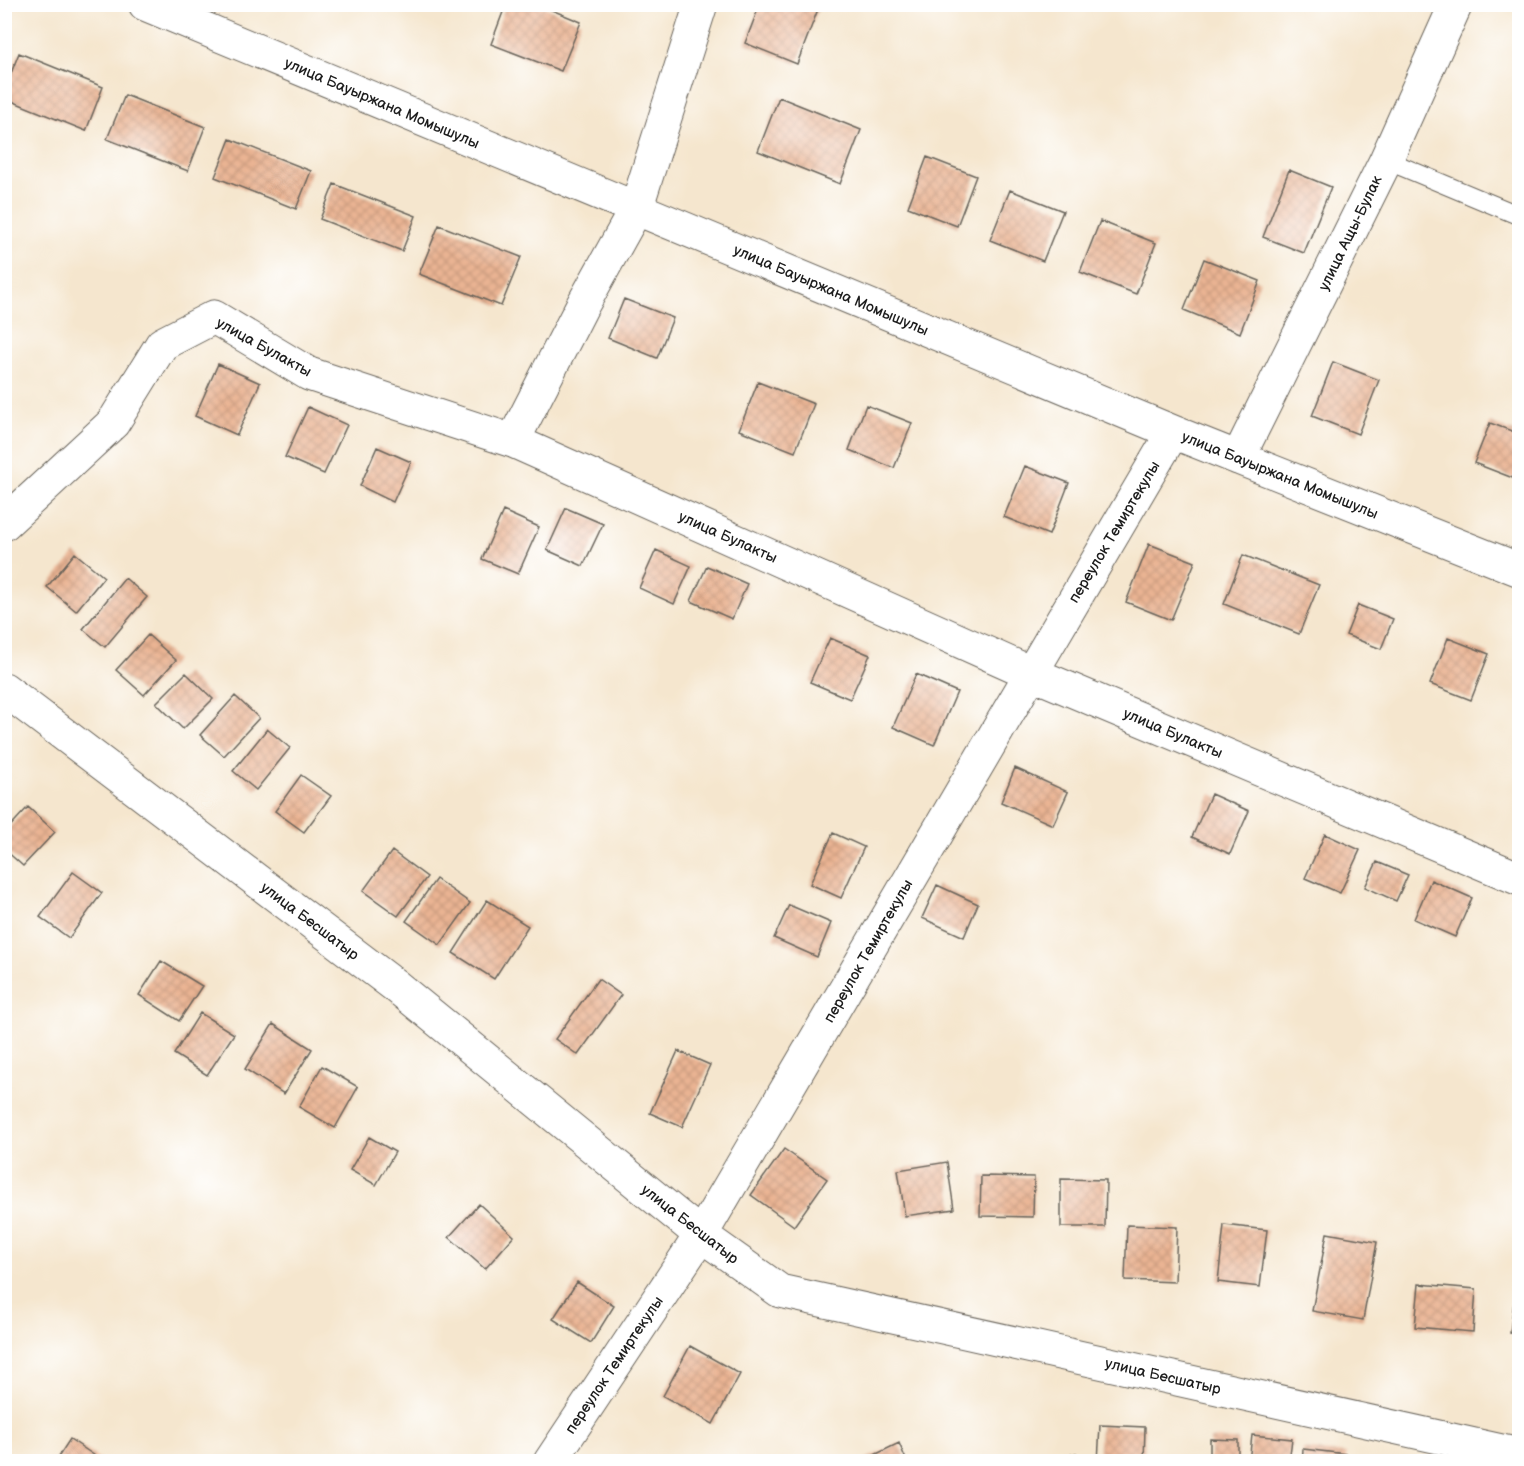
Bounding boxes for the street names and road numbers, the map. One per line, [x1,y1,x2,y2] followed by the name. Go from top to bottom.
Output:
[281,54,482,153] street label: улица Бауыржана Момышулы
[1314,172,1387,294] street label: улица Ащы-Булак
[730,241,931,340] street label: улица Бауыржана Момышулы
[213,313,315,381] street label: улица Булакты
[1179,427,1381,524] street label: улица Бауыржана Момышулы
[1065,458,1164,607] street label: переулок Темиртекулы
[676,507,780,568] street label: улица Булакты
[1120,704,1225,763] street label: улица Булакты
[820,876,917,1026] street label: переулок Темиртекулы
[257,878,363,965] street label: улица Бесшатыр
[637,1180,743,1269] street label: улица Бесшатыр
[561,1293,668,1438] street label: переулок Темиртекулы
[1103,1354,1223,1399] street label: улица Бесшатыр

